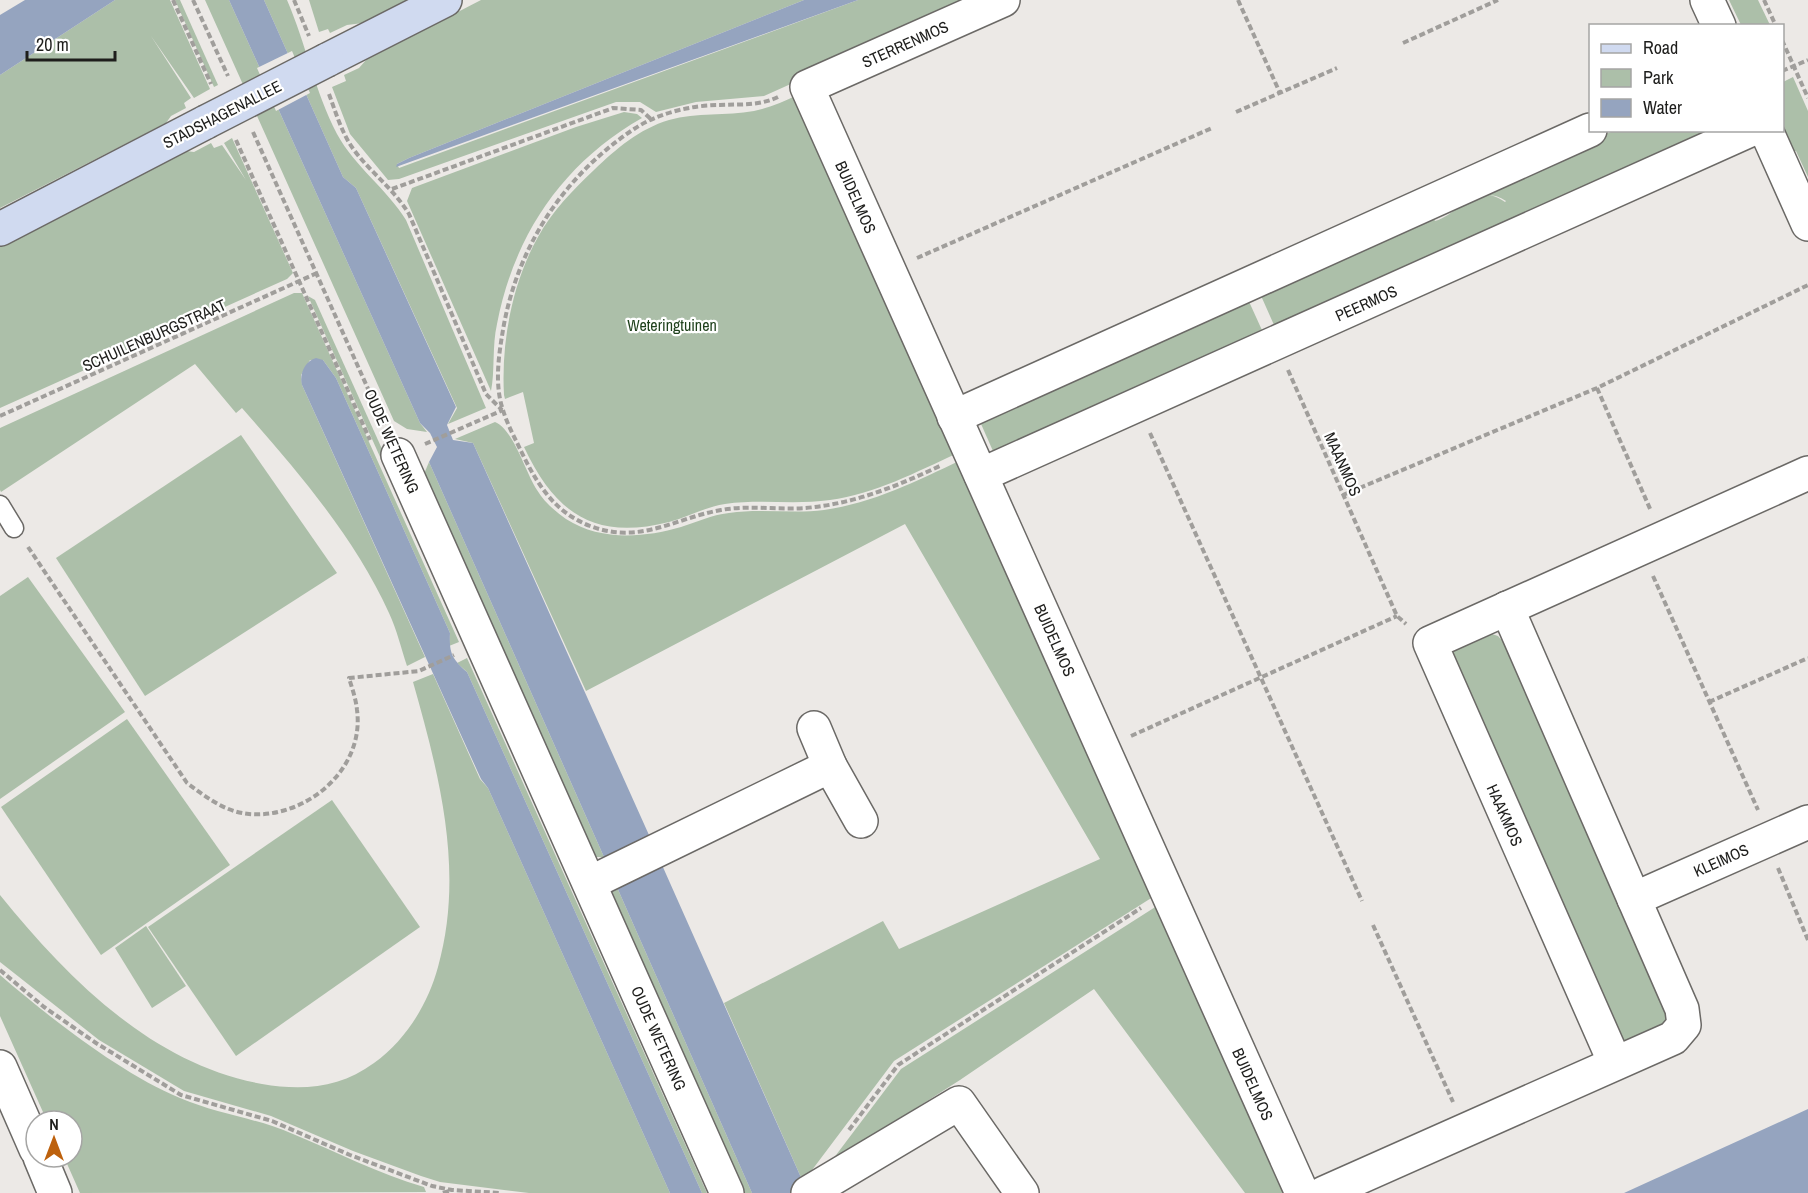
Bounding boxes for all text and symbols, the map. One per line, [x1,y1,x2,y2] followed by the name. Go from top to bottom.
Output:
[858,15,952,73] street label: STERRENMOS
[27,24,116,62] scale bar
[1589,24,1784,132] legend
[36,32,69,57] text: 20 m
[1643,35,1678,60] text: Road
[1643,65,1674,90] text: Park
[159,75,285,153] street label: STADSHAGENALLEE
[1643,95,1682,120] text: Water
[830,157,882,237] street label: BUIDELMOS
[1332,280,1401,326] street label: PEERMOS
[79,293,229,377] street label: SCHUILENBURGSTRAAT
[627,314,717,336] park label: Weteringtuinen
[359,385,425,497] street label: OUDE WETERING
[1319,429,1367,500] street label: MAANMOS
[1029,600,1081,680] street label: BUIDELMOS
[1482,781,1528,850] street label: HAAKMOS
[1690,838,1752,882] street label: KLEIMOS
[626,982,692,1094] street label: OUDE WETERING
[1227,1044,1279,1124] street label: BUIDELMOS
[24,1109,84,1169] north arrow
[49,1113,59,1135] text: N

